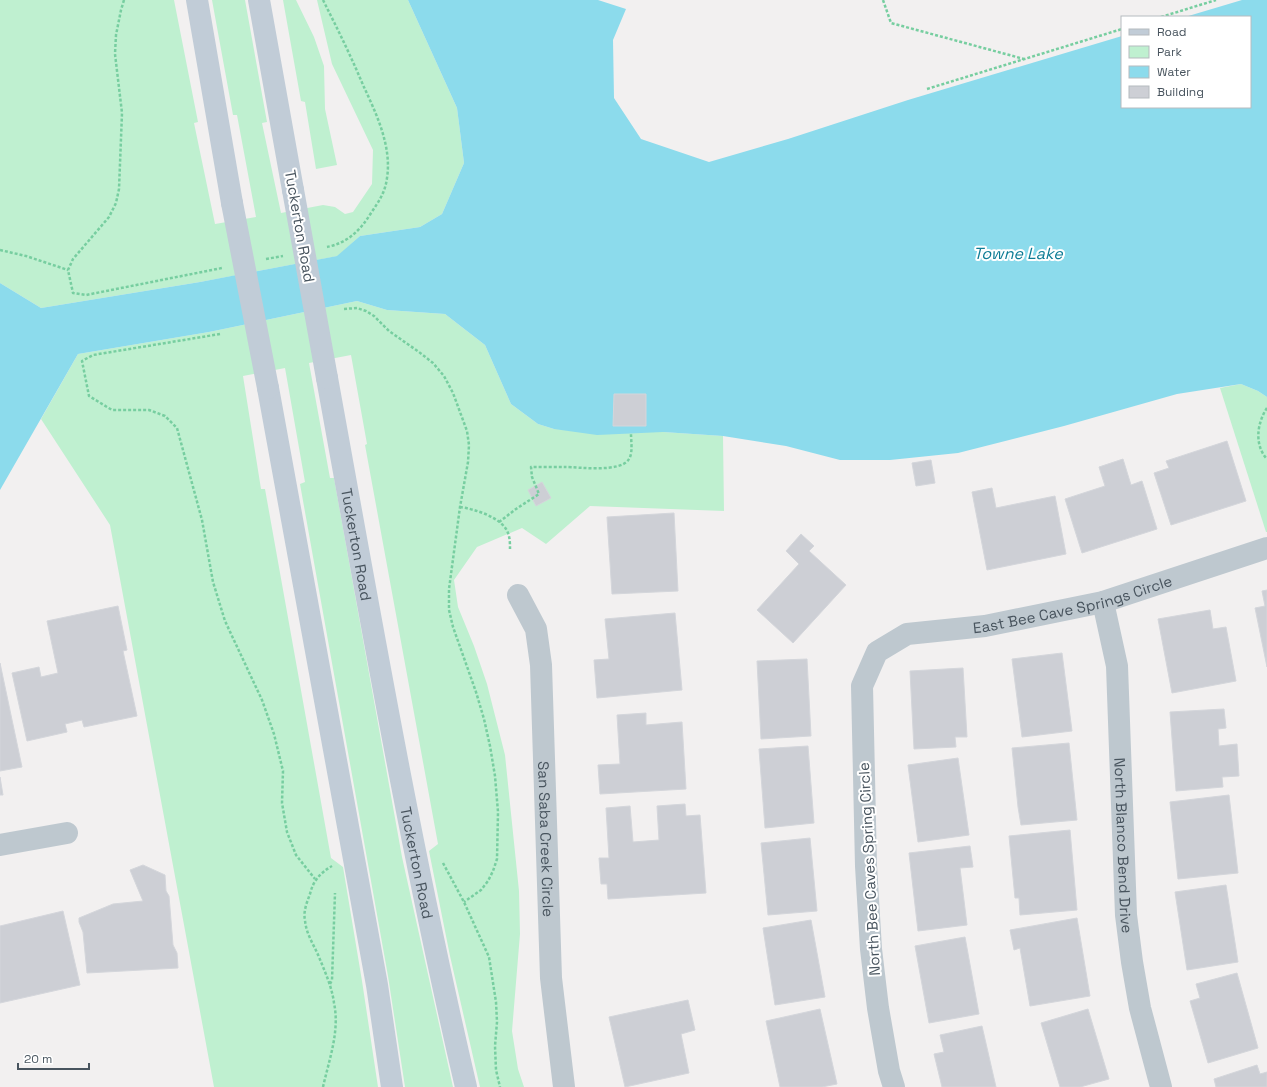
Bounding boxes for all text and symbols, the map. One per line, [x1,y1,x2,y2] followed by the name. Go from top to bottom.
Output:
[1121,16,1251,108] legend
[1157,24,1186,40] text: Road
[1157,44,1182,60] text: Park
[1157,64,1191,80] text: Water
[1157,84,1204,100] text: Building
[281,168,319,284] street label: Tuckerton Road
[973,243,1063,264] water label: Towne Lake
[338,487,377,602] street label: Tuckerton Road
[972,570,1174,637] street label: East Bee Cave Springs Circle
[1111,757,1138,934] street label: North Blanco Bend Drive
[535,761,559,917] street label: San Saba Creek Circle
[854,762,884,976] street label: North Bee Caves Spring Circle
[397,805,438,920] street label: Tuckerton Road
[18,1045,89,1071] scale bar
[24,1051,52,1067] text: 20 m

